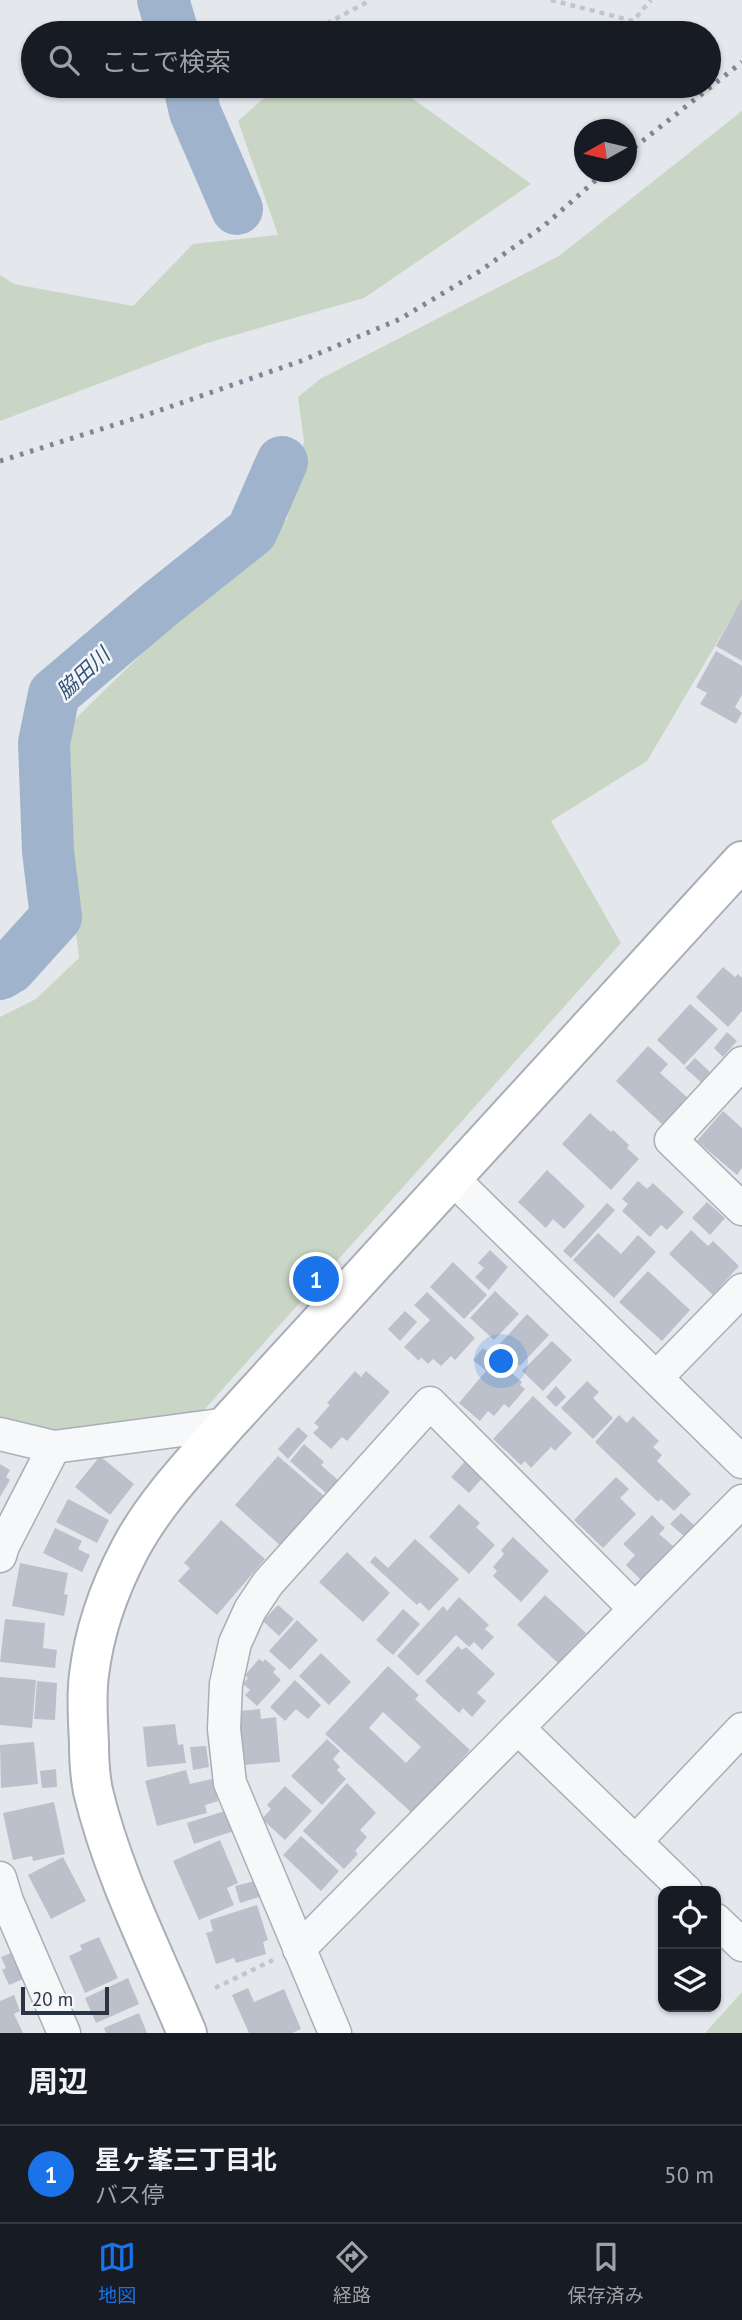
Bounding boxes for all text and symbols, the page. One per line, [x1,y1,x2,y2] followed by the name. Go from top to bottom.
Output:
[21,21,721,98] search box
[45,41,83,79] icon: search
[101,45,231,78] text: ここで検索
[574,119,637,182] north arrow
[51,640,117,704] water label: 脇田川
[293,1253,339,1305] pin: 1
[484,1344,518,1378] your location
[658,1886,721,2012] map controls
[658,1886,721,1949] button: locate
[658,1949,721,2012] button: layers
[21,1984,108,2016] scale bar
[32,1987,73,2011] text: 20 m
[28,2061,88,2100] text: 周辺
[95,2143,277,2176] text: 星ヶ峯三丁目北
[44,2160,58,2189] text: 1
[664,2160,714,2189] text: 50 m
[95,2180,164,2209] text: バス停
[98,2238,136,2307] tab: 地図
[333,2238,371,2307] tab: 経路
[568,2238,644,2307] tab: 保存済み

